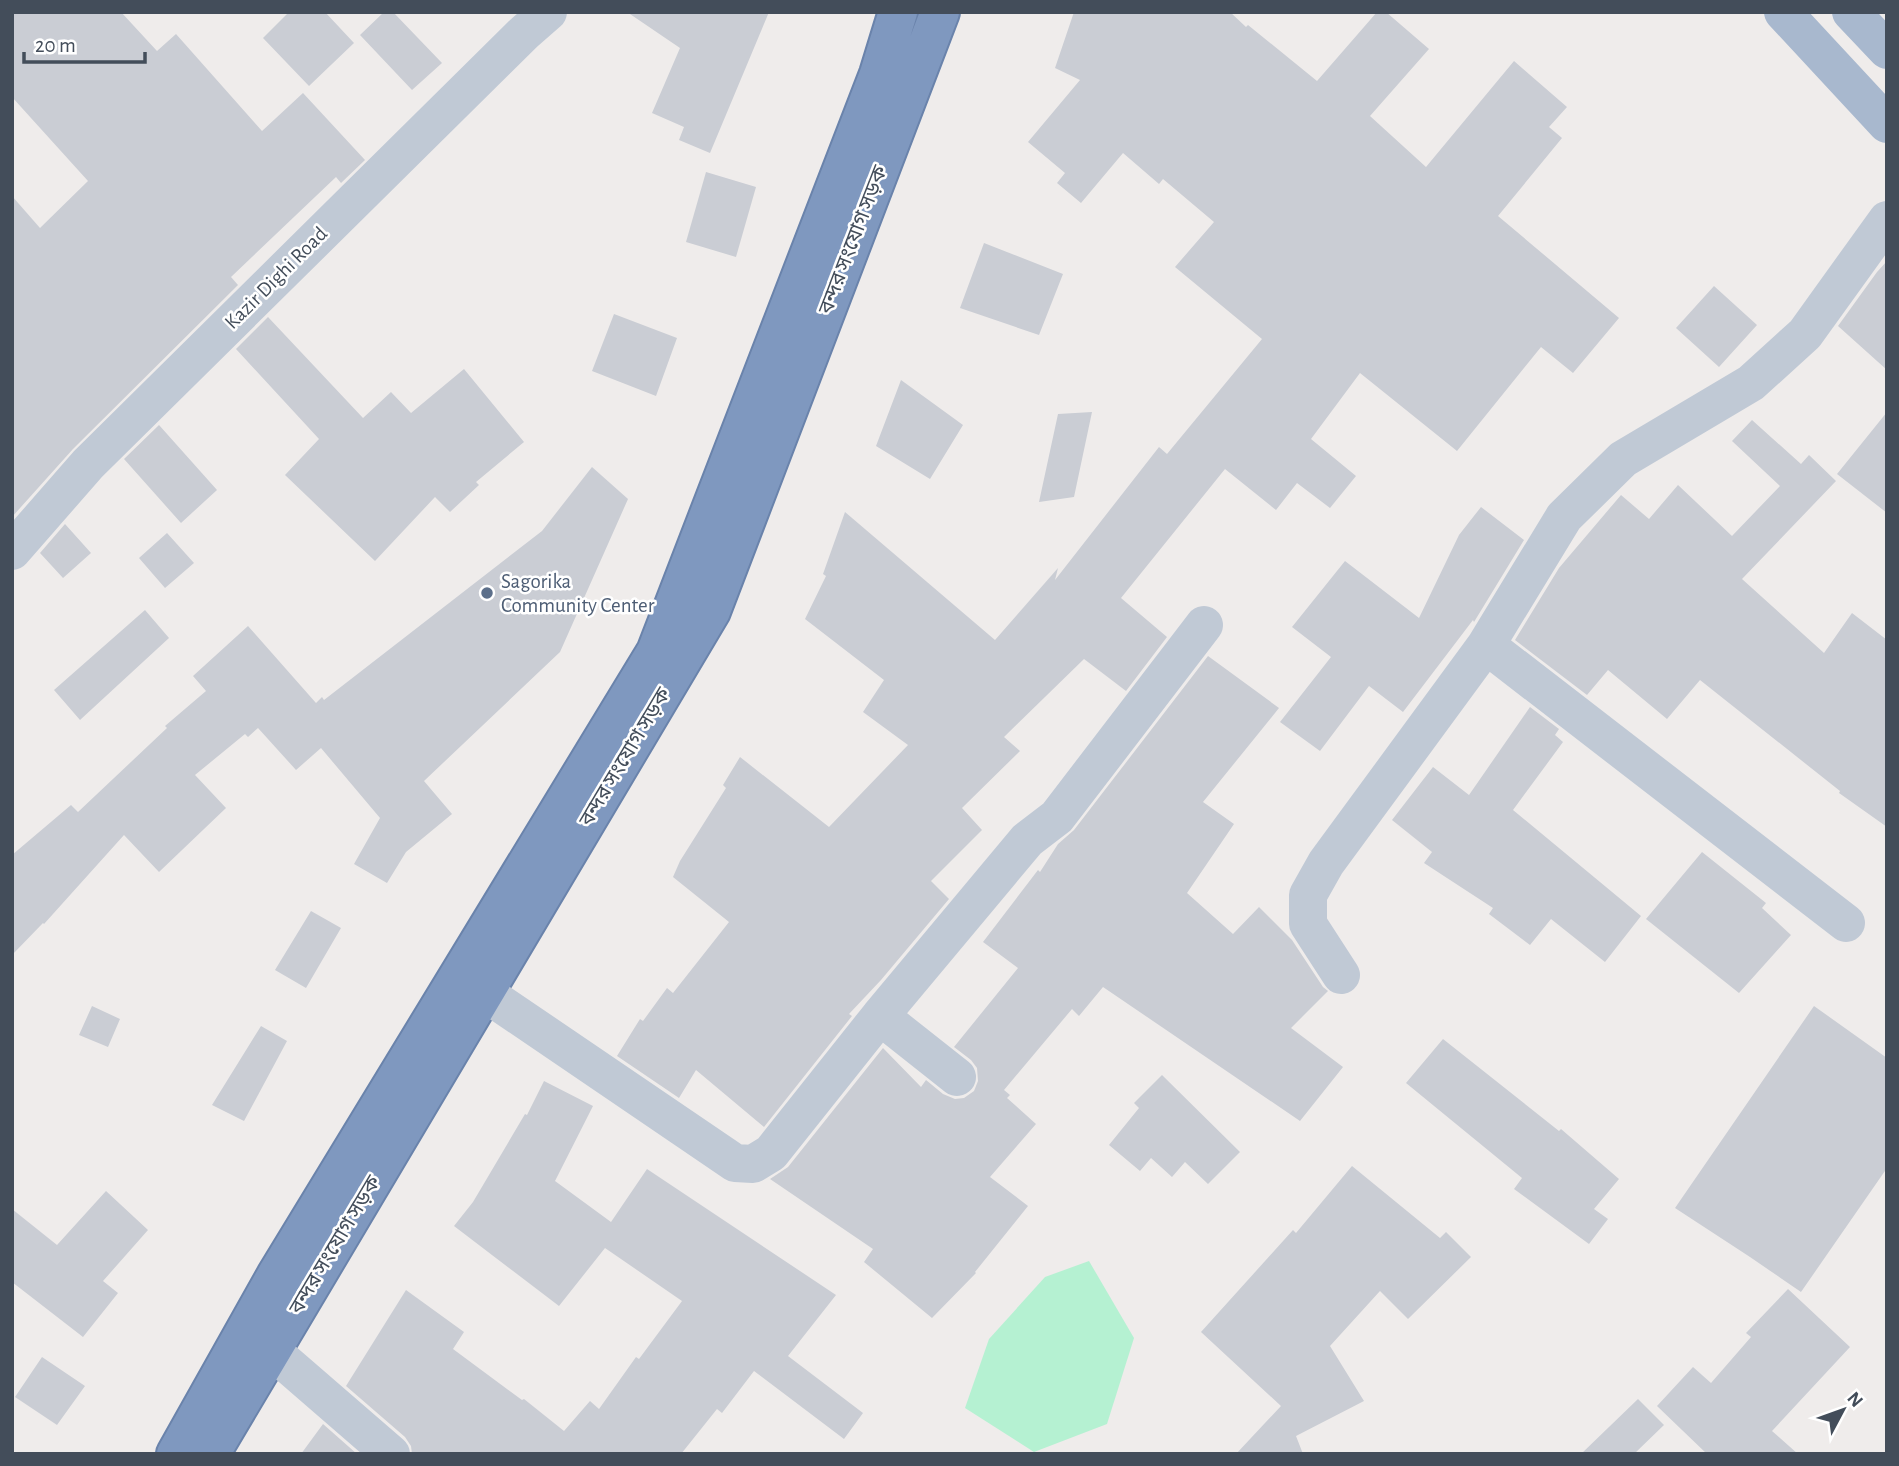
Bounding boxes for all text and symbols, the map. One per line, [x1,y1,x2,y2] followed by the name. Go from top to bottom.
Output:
[24,21,145,65] scale bar
[35,35,76,56] text: 20 m
[815,162,891,318] street label: বন্দর সংযোগ সড়ক
[221,223,331,333] street label: Kazir Dighi Road
[501,571,655,616] place label: Sagorika Community Center
[479,585,495,601] marker: Sagorika Community Center
[575,683,675,831] street label: বন্দর সংযোগ সড়ক
[285,1171,385,1319] street label: বন্দর সংযোগ সড়ক
[1808,1375,1878,1445] north arrow
[1843,1389,1866,1411] text: N

